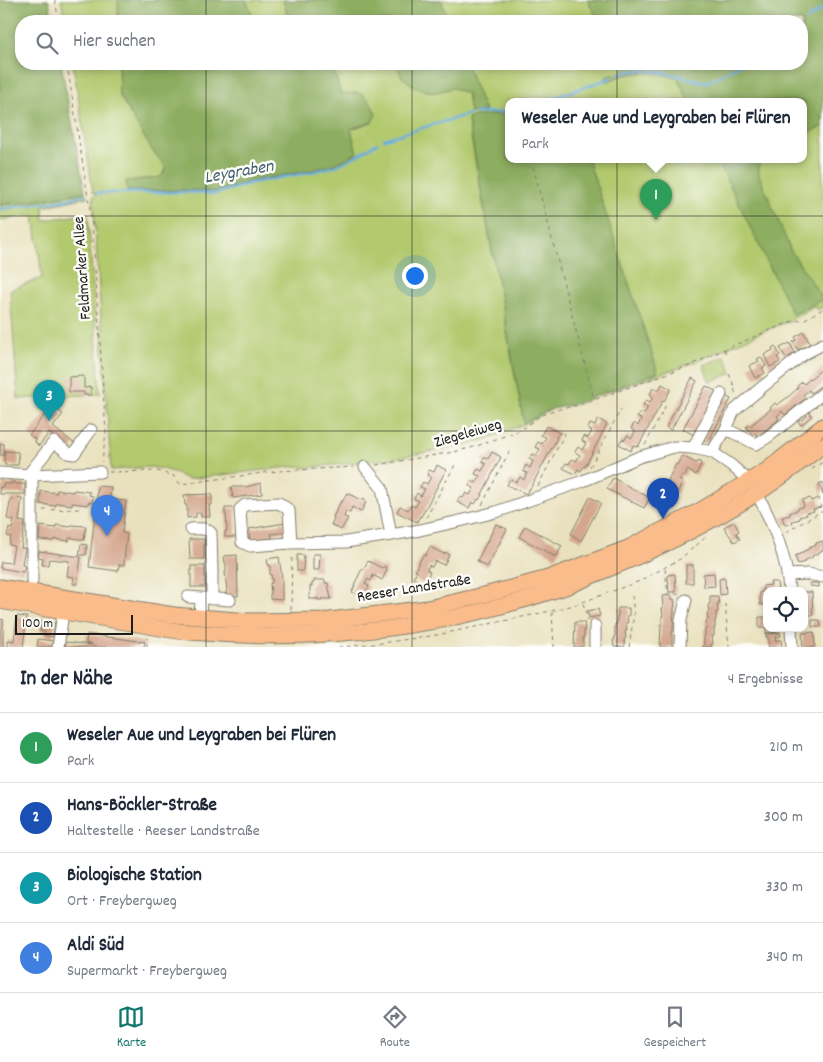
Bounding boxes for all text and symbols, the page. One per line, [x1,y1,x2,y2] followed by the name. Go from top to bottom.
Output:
[15,15,808,70] search box
[33,29,61,57] icon: search
[73,29,156,56] text: Hier suchen
[505,98,807,163] popup
[521,106,791,133] text: Weseler Aue und Leygraben bei Flüren
[521,133,549,156] text: Park
[203,155,276,191] water label: Leygraben
[640,179,672,220] pin: 1
[68,216,98,320] street label: Feldmarker Allee
[402,263,428,289] your location
[33,380,65,421] pin: 3
[432,413,504,455] street label: Ziegeleiweg
[647,478,679,519] pin: 2
[91,495,123,536] pin: 4
[355,569,473,609] street label: Reeser Landstraße
[763,587,808,632] map controls
[763,587,808,632] button: locate
[15,612,132,635] scale bar
[22,614,53,634] text: 100 m
[20,665,112,695] text: In der Nähe
[728,668,803,691] text: 4 Ergebnisse
[67,723,336,750] text: Weseler Aue und Leygraben bei Flüren
[34,736,38,759] text: 1
[769,736,803,759] text: 210 m
[67,750,94,773] text: Park
[67,793,217,820] text: Hans-Böckler-Straße
[33,806,40,829] text: 2
[764,806,803,829] text: 300 m
[67,820,260,843] text: Haltestelle · Reeser Landstraße
[67,863,202,890] text: Biologische Station
[32,876,40,899] text: 3
[765,876,803,899] text: 330 m
[67,890,177,913] text: Ort · Freybergweg
[67,933,124,960] text: Aldi Süd
[33,946,39,969] text: 4
[766,946,803,969] text: 340 m
[67,960,227,983] text: Supermarkt · Freybergweg
[117,1003,146,1053] tab: Karte
[380,1003,410,1053] tab: Route
[643,1003,706,1053] tab: Gespeichert

